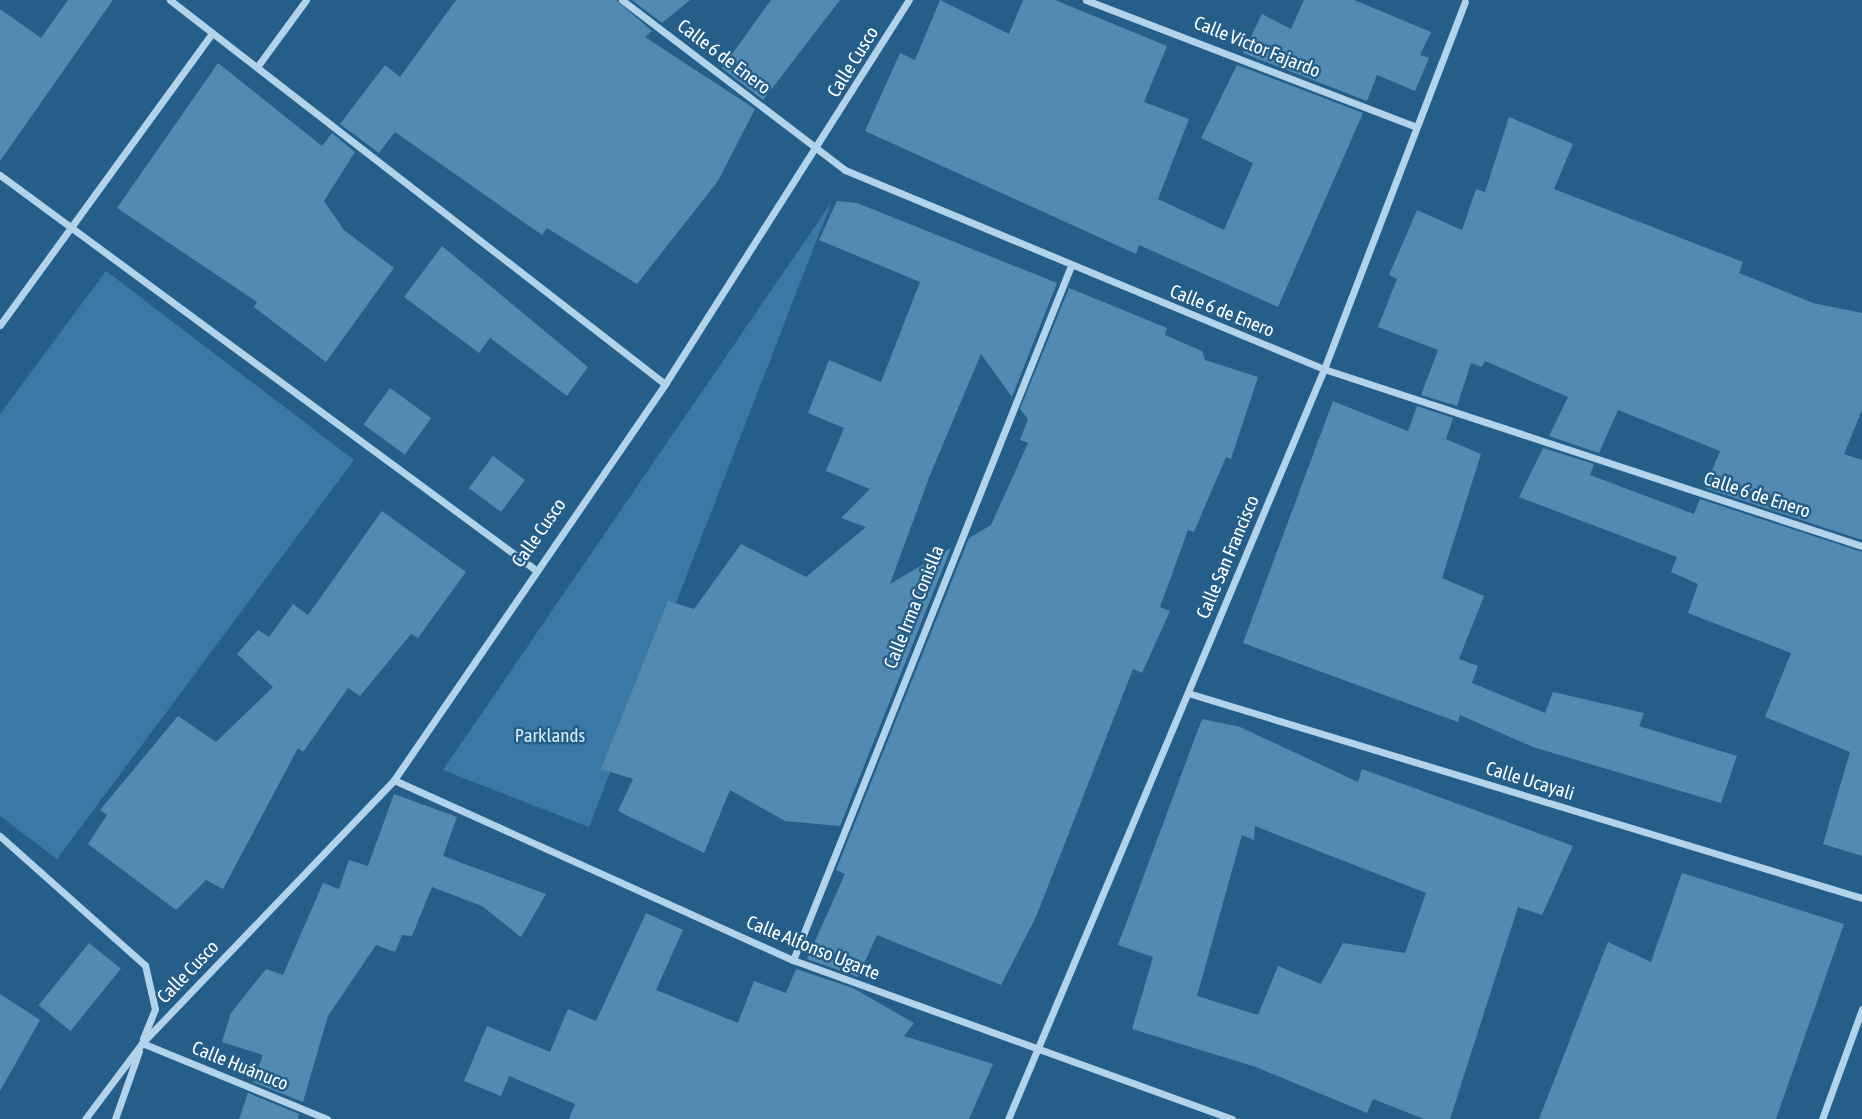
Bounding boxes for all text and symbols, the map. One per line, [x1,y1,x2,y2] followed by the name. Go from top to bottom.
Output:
[1190,11,1324,83] street label: Calle Víctor Fajardo
[673,15,775,99] street label: Calle 6 de Enero
[822,23,884,101] street label: Calle Cusco
[1166,280,1278,342] street label: Calle 6 de Enero
[1701,467,1813,523] street label: Calle 6 de Enero
[1192,492,1264,622] street label: Calle San Francisco
[507,494,571,572] street label: Calle Cusco
[879,542,949,672] street label: Calle Irma Conislla
[515,725,585,747] park label: Parklands
[1483,757,1577,805] street label: Calle Ucayali
[743,911,883,985] street label: Calle Alfonso Ugarte
[152,936,224,1008] street label: Calle Cusco
[188,1036,292,1096] street label: Calle Huánuco

